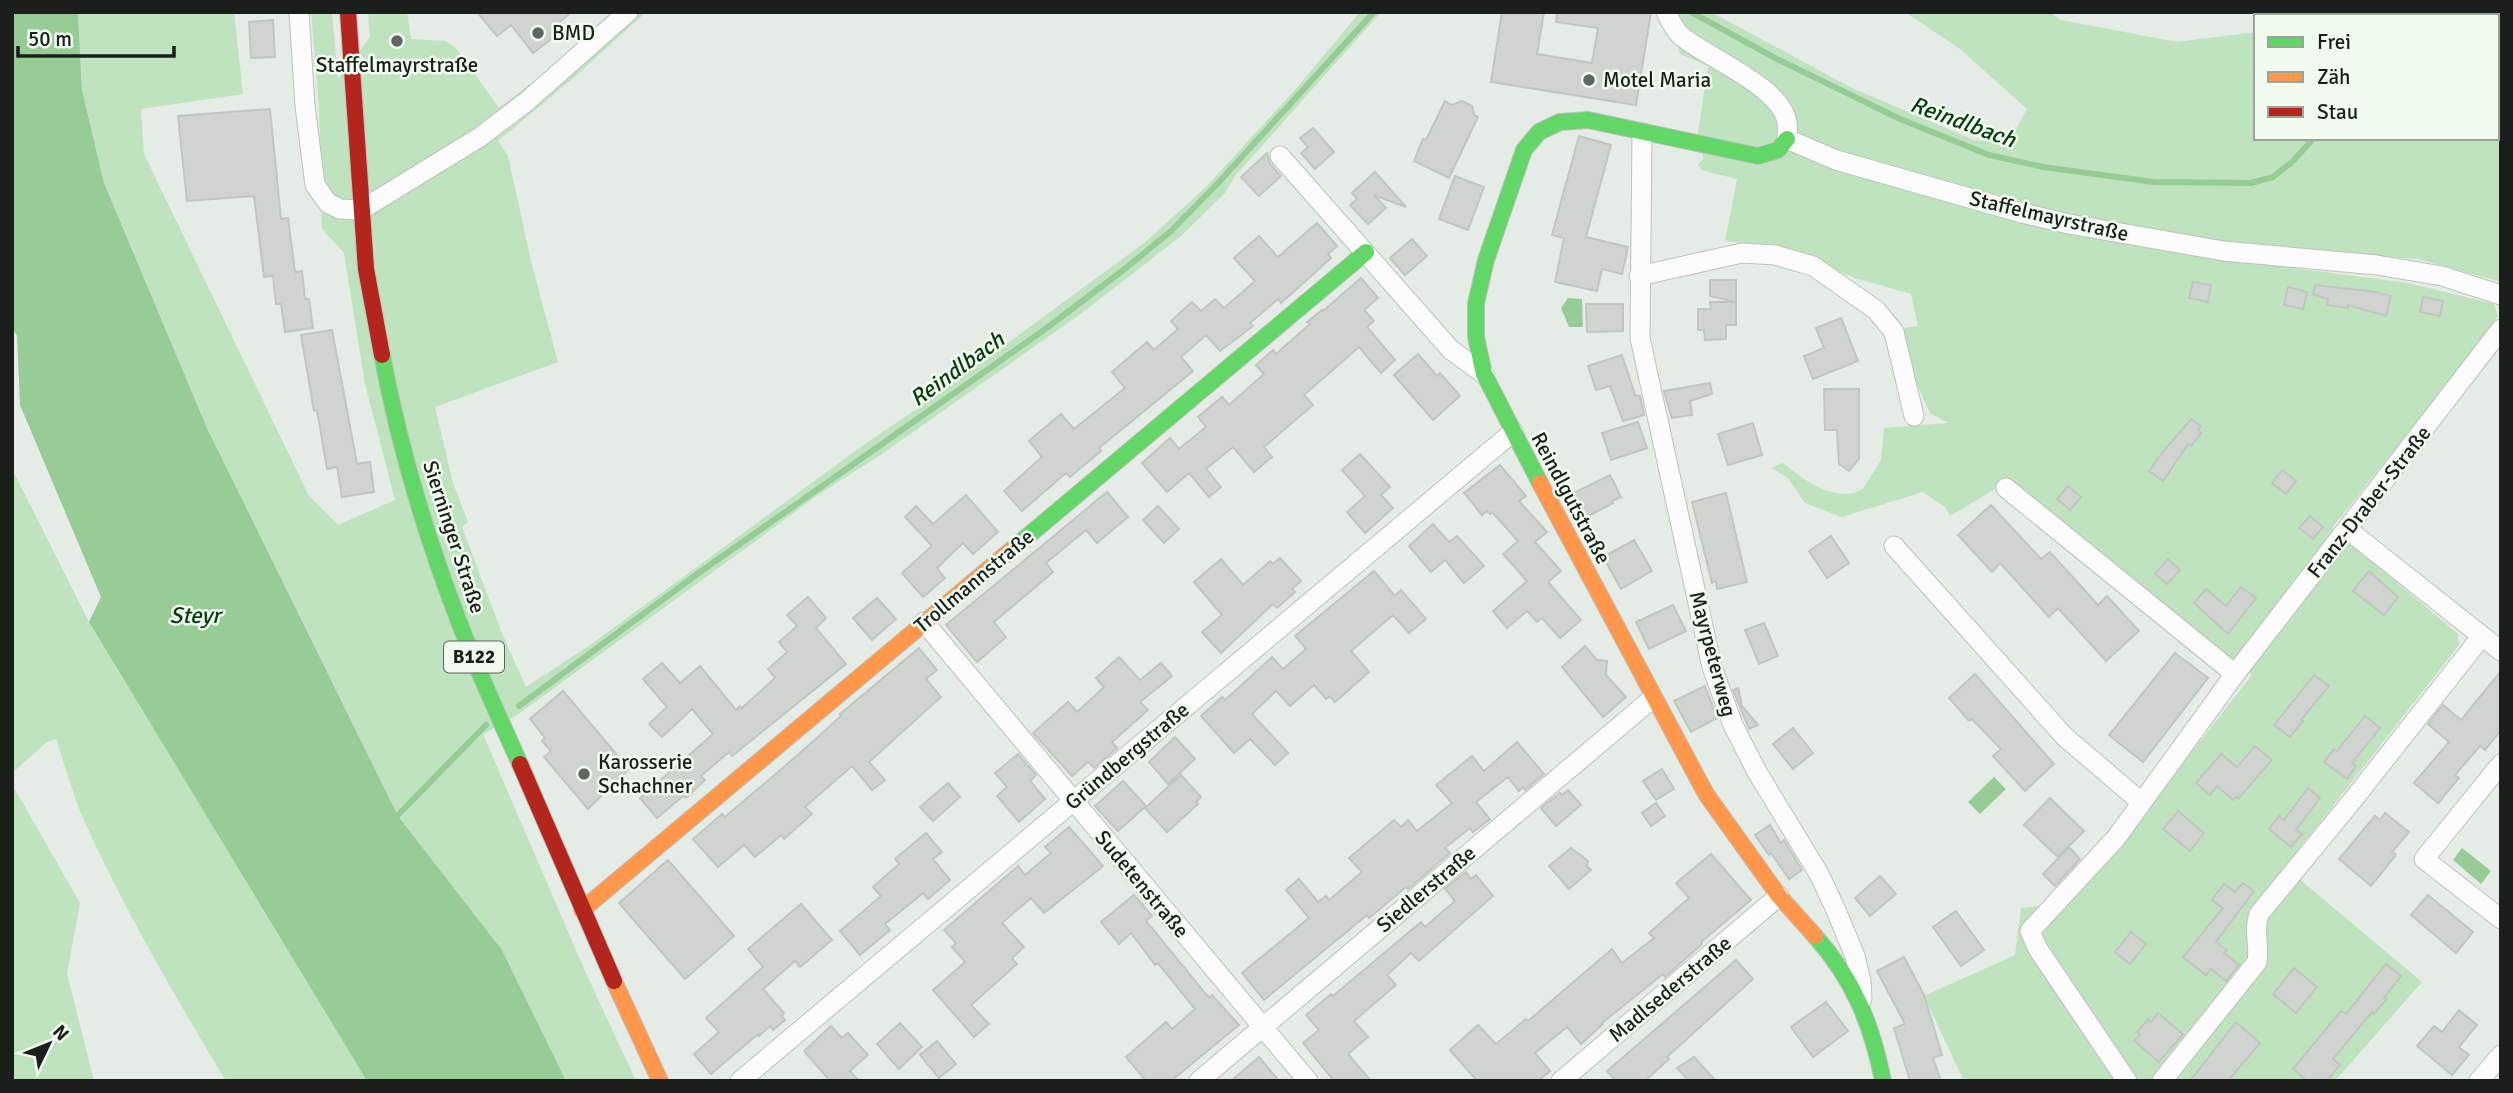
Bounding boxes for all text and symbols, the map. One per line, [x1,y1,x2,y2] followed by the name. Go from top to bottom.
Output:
[18,14,173,58] scale bar
[2254,14,2499,140] legend
[552,20,595,46] place label: BMD
[530,25,546,41] marker: BMD
[28,26,72,52] text: 50 m
[2317,29,2351,55] text: Frei
[389,33,405,49] marker: Staffelmayrstraße
[316,52,478,78] place label: Staffelmayrstraße
[2317,64,2351,90] text: Zäh
[1603,67,1711,93] place label: Motel Maria
[1581,72,1597,88] marker: Motel Maria
[1906,90,2021,155] water label: Reindlbach
[2317,99,2358,125] text: Stau
[1967,185,2131,247] street label: Staffelmayrstraße
[904,324,1011,413] water label: Reindlbach
[2302,421,2436,583] street label: Franz-Draber-Straße
[1525,428,1617,568] street label: Reindlgutstraße
[417,457,491,617] street label: Sierninger Straße
[909,523,1039,639] street label: Trollmannstraße
[1684,588,1742,720] street label: Mayrpeterweg
[169,601,224,630] water label: Steyr
[444,642,504,672] road number: B122
[1060,697,1194,815] street label: Gründbergstraße
[598,749,693,799] place label: Karosserie Schachner
[576,766,592,782] marker: Karosserie Schachner
[1090,825,1194,943] street label: Sudetenstraße
[1371,840,1481,938] street label: Siedlerstraße
[1603,930,1737,1048] street label: Madlsederstraße
[14,1009,84,1079] north arrow
[47,1020,74,1046] text: N

